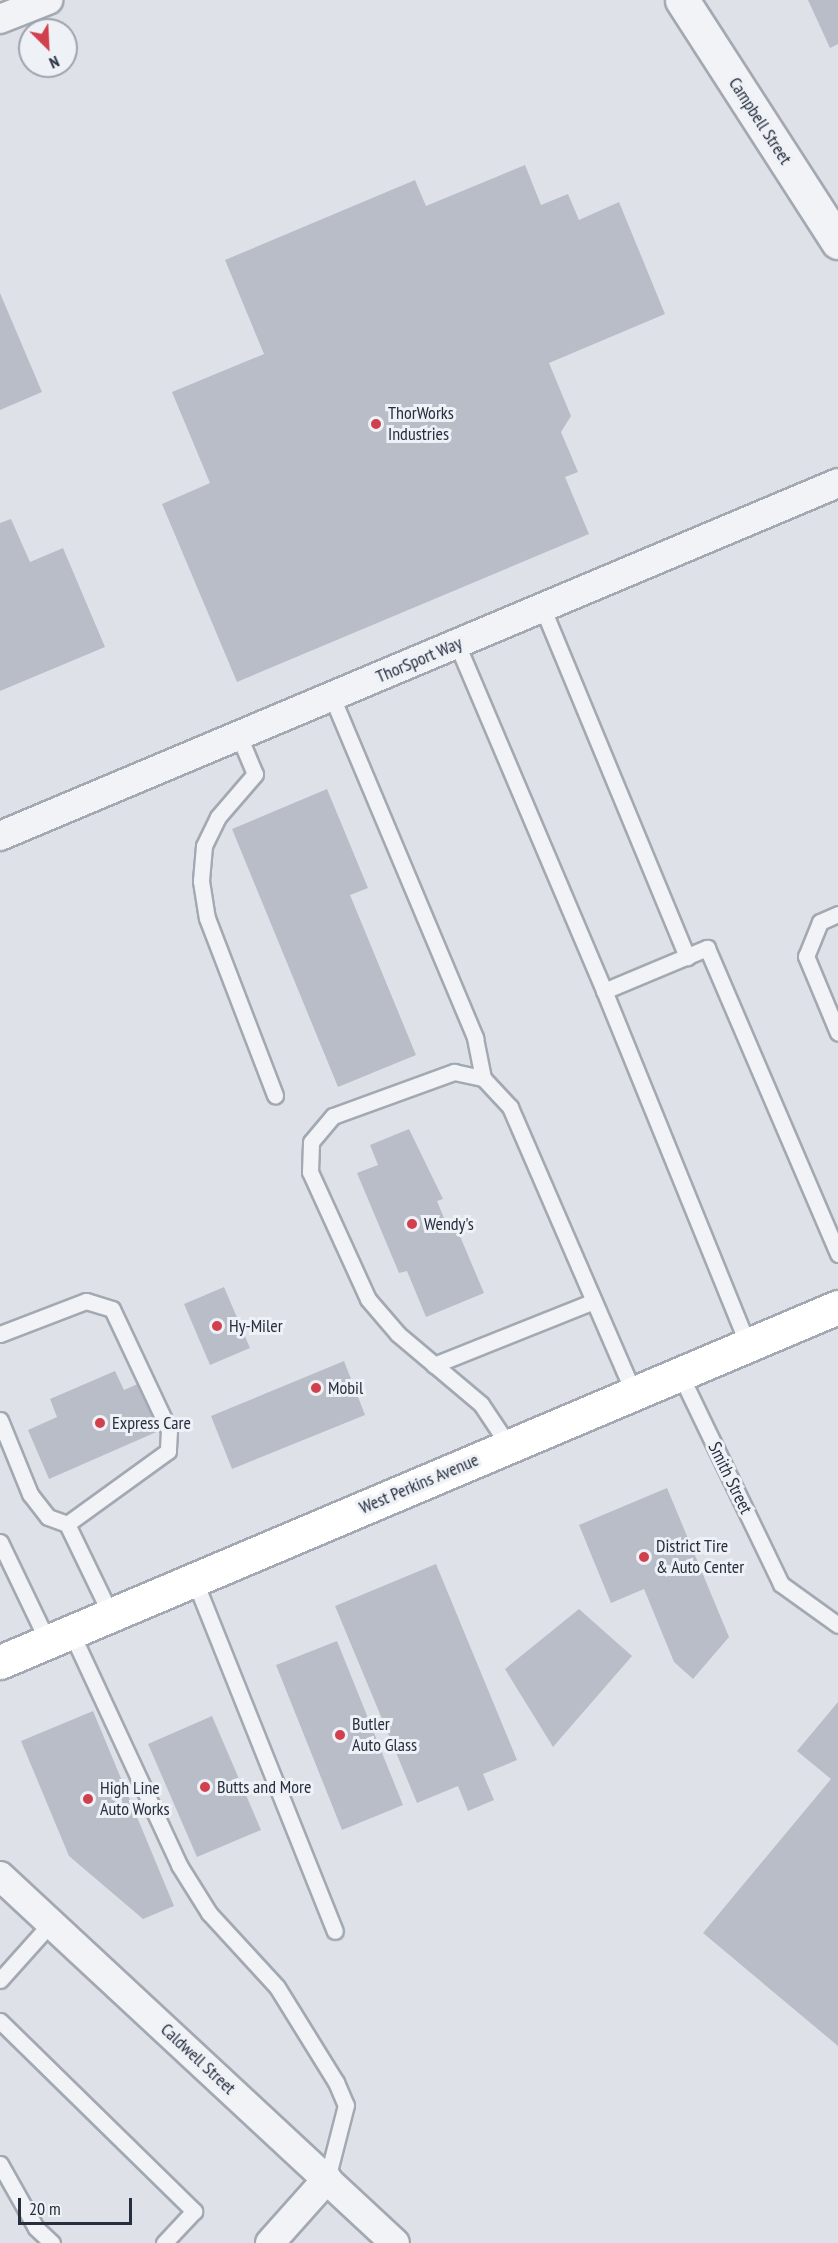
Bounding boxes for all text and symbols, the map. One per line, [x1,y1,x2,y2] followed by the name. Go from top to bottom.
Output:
[18,18,78,78] north arrow
[47,52,63,74] text: N
[724,73,796,169] street label: Campbell Street
[388,403,454,446] place label: ThorWorks Industries
[369,417,383,431] marker: ThorWorks Industries
[373,632,465,688] street label: ThorSport Way
[424,1213,474,1235] place label: Wendy's
[405,1217,419,1231] marker: Wendy's
[229,1315,283,1337] place label: Hy-Miler
[210,1319,224,1333] marker: Hy-Miler
[328,1377,363,1399] place label: Mobil
[309,1381,323,1395] marker: Mobil
[112,1412,191,1434] place label: Express Care
[93,1416,107,1430] marker: Express Care
[703,1439,757,1517] street label: Smith Street
[356,1449,482,1519] street label: West Perkins Avenue
[656,1536,745,1578] place label: District Tire & Auto Center
[637,1550,651,1564] marker: District Tire & Auto Center
[352,1714,417,1756] place label: Butler Auto Glass
[333,1728,347,1742] marker: Butler Auto Glass
[217,1776,311,1798] place label: Butts and More
[100,1778,170,1820] place label: High Line Auto Works
[198,1780,212,1794] marker: Butts and More
[81,1792,95,1806] marker: High Line Auto Works
[156,2019,240,2099] street label: Caldwell Street
[21,2186,135,2224] scale bar
[29,2197,61,2220] text: 20 m

